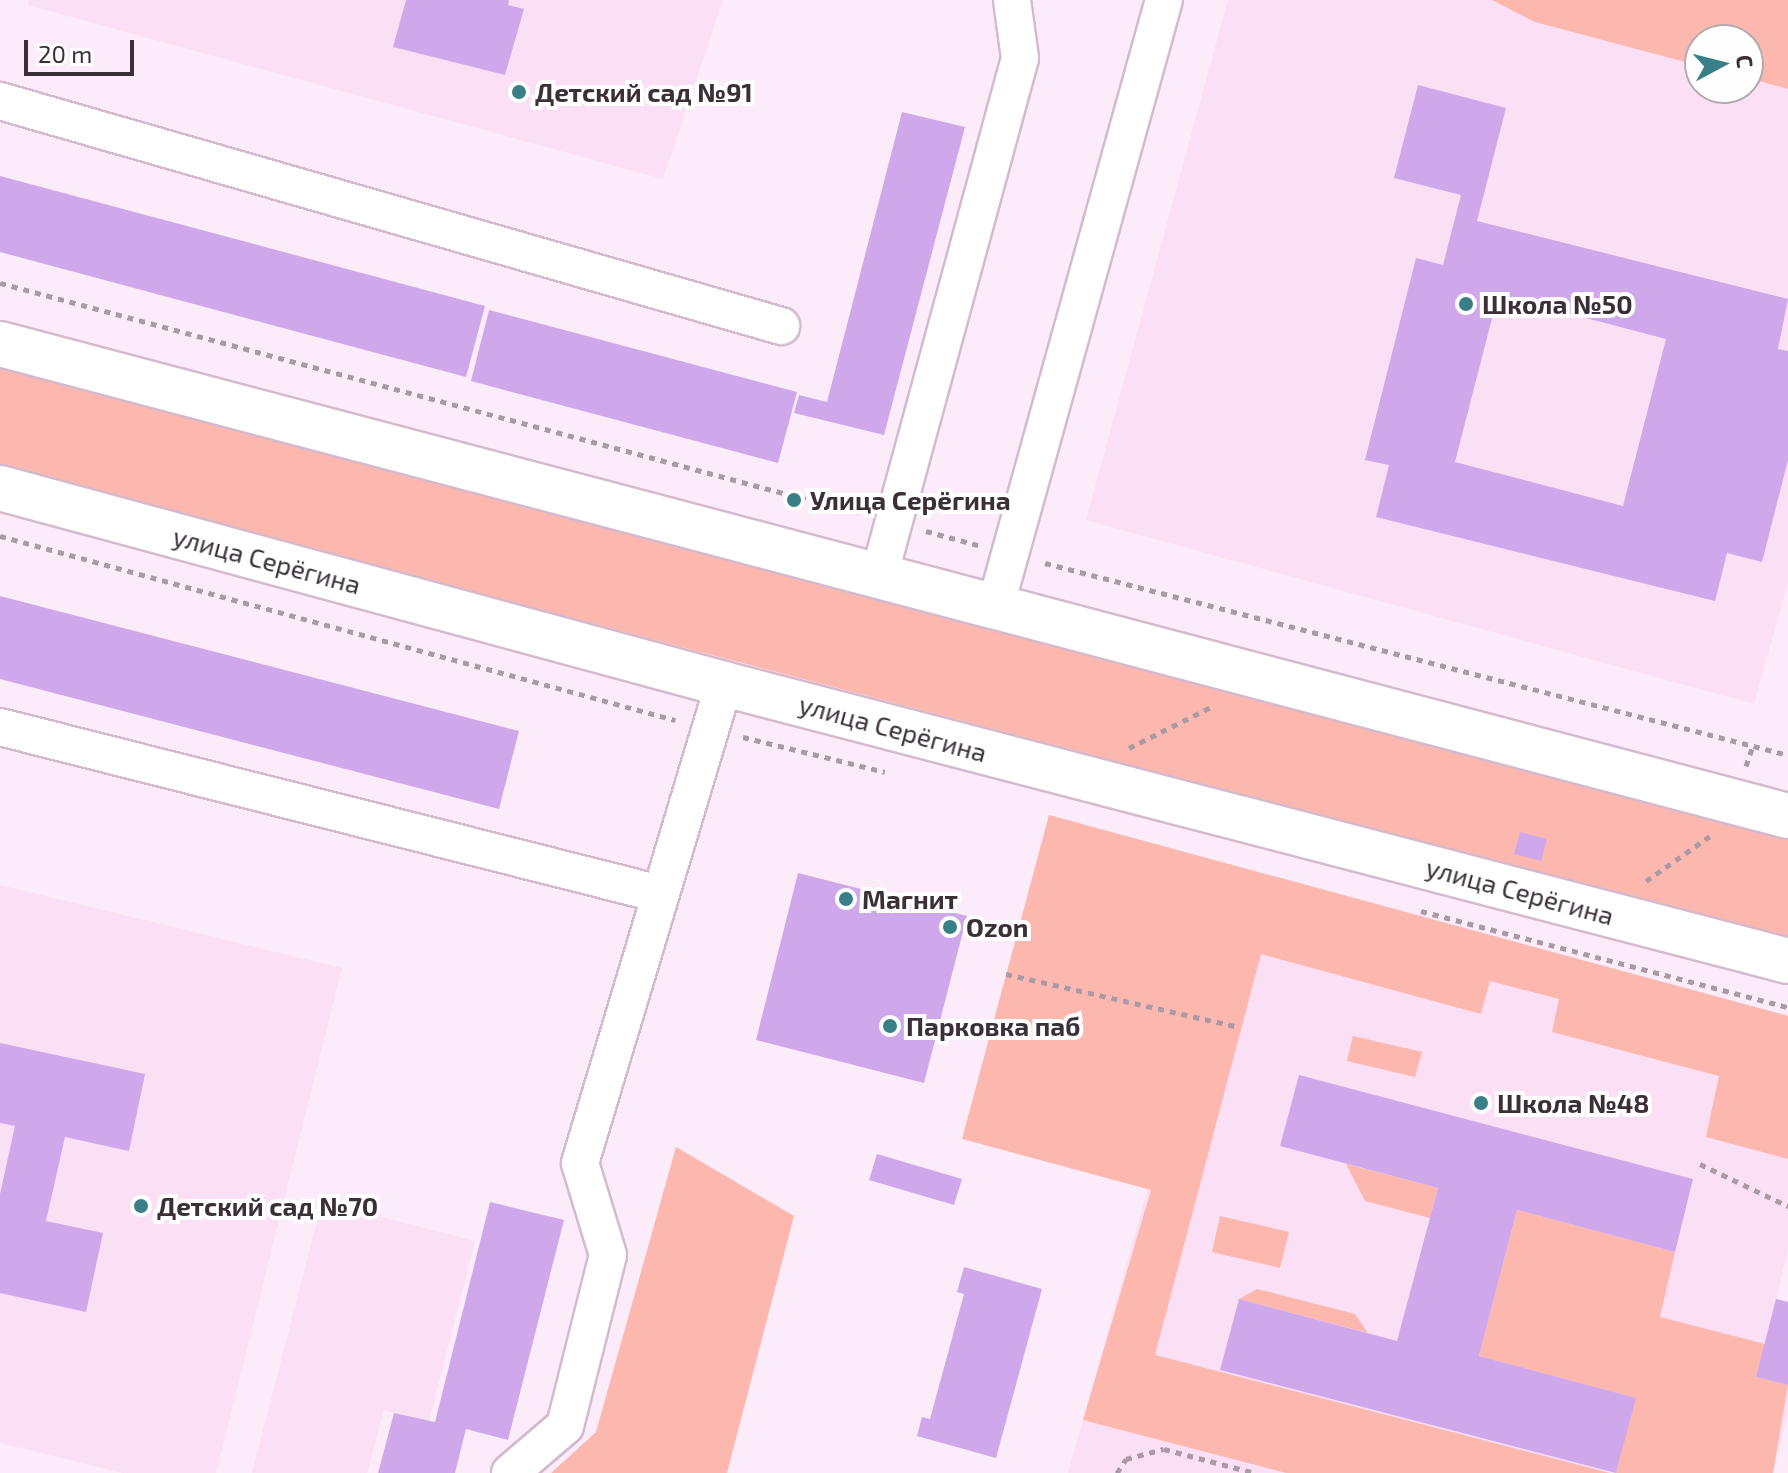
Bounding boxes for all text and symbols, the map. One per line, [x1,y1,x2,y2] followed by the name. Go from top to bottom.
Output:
[28,24,138,74] scale bar
[1684,24,1764,104] north arrow
[38,39,92,68] text: 20 m
[1732,53,1760,69] text: С
[535,76,753,108] place label: Детский сад №91
[510,83,528,101] marker: Детский сад №91
[1482,288,1633,320] place label: Школа №50
[1457,295,1475,313] marker: Школа №50
[810,484,1011,516] place label: Улица Серёгина
[785,491,803,509] marker: Улица Серёгина
[170,520,364,600] street label: улица Серёгина
[796,688,990,768] street label: улица Серёгина
[1423,851,1617,931] street label: улица Серёгина
[862,883,958,915] place label: Магнит
[837,890,855,908] marker: Магнит
[966,911,1028,943] place label: Ozon
[941,918,959,936] marker: Ozon
[906,1010,1081,1042] place label: Парковка паб
[881,1017,899,1035] marker: Парковка паб
[1497,1087,1650,1119] place label: Школа №48
[1472,1094,1490,1112] marker: Школа №48
[157,1190,378,1222] place label: Детский сад №70
[132,1197,150,1215] marker: Детский сад №70

